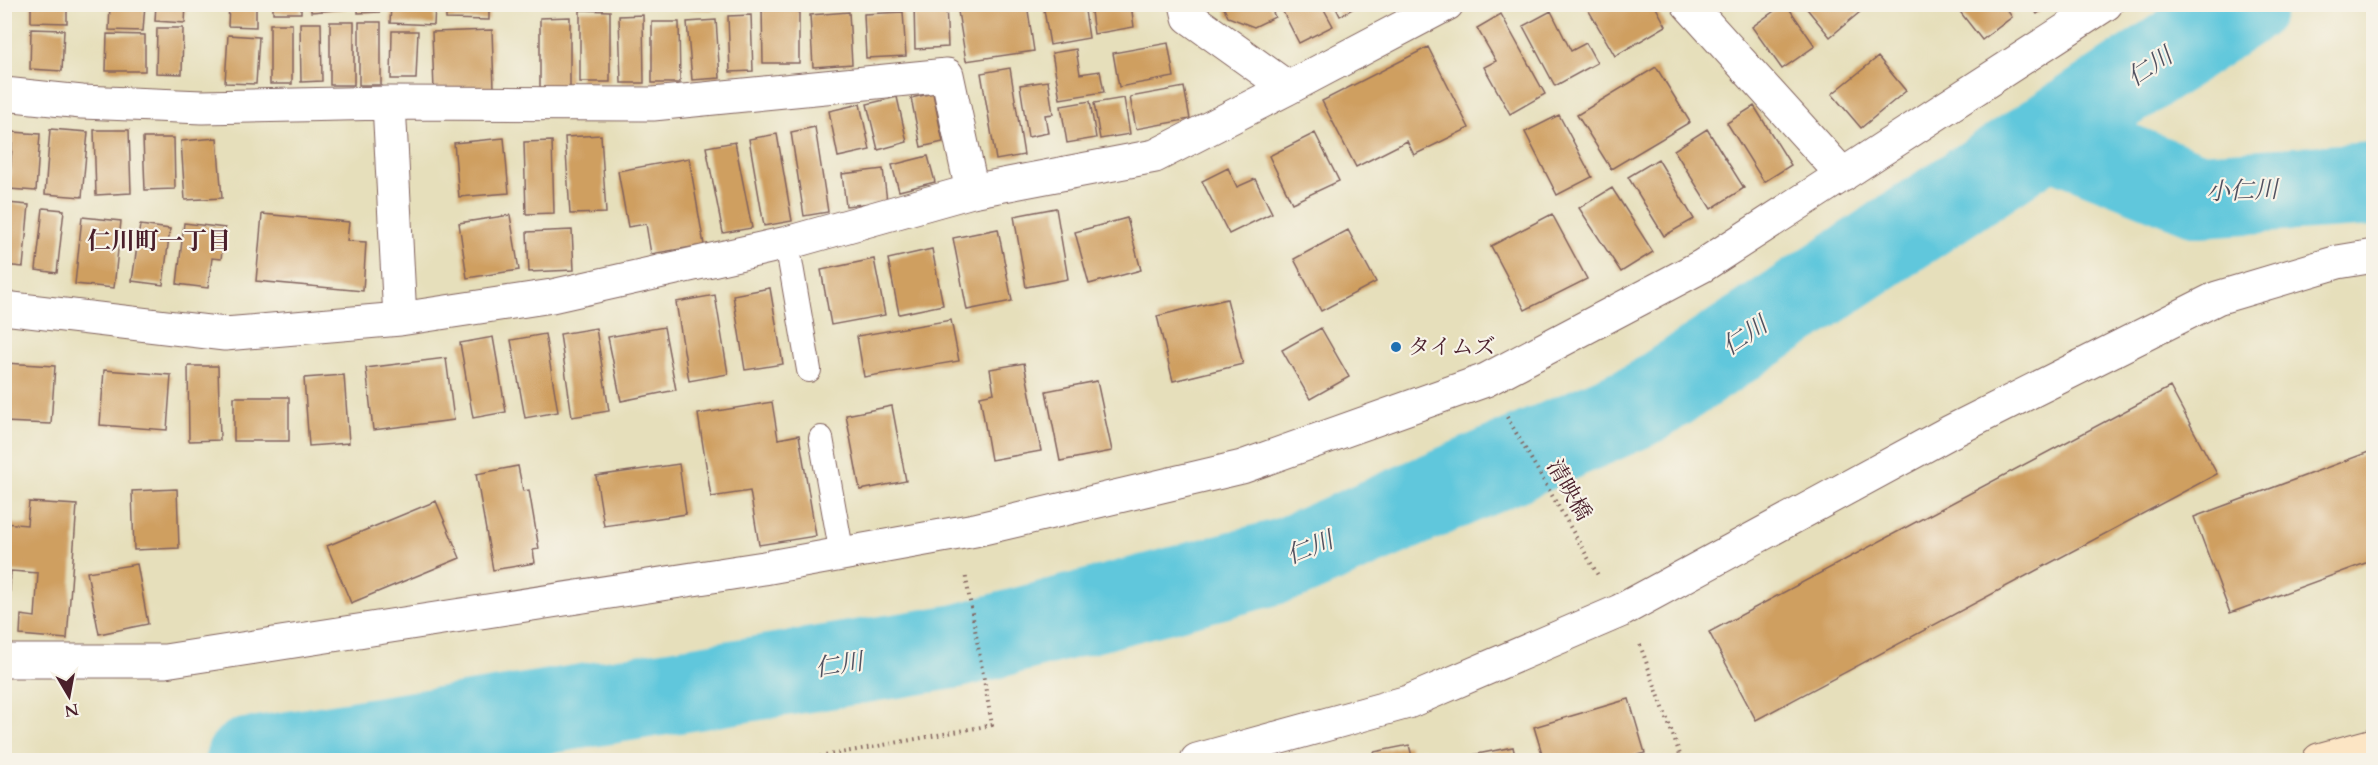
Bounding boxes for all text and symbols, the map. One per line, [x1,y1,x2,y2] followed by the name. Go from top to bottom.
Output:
[2121,38,2182,94] water label: 仁川
[2205,173,2282,209] water label: 小仁川
[87,225,231,258] district label: 仁川町一丁目
[1716,307,1777,363] water label: 仁川
[1408,332,1496,362] place label: タイムズ
[1389,340,1403,354] marker: タイムズ
[1540,454,1598,526] street label: 清映橋
[1282,523,1341,572] water label: 仁川
[813,644,868,685] water label: 仁川
[39,666,99,726] north arrow
[63,698,80,722] text: N

